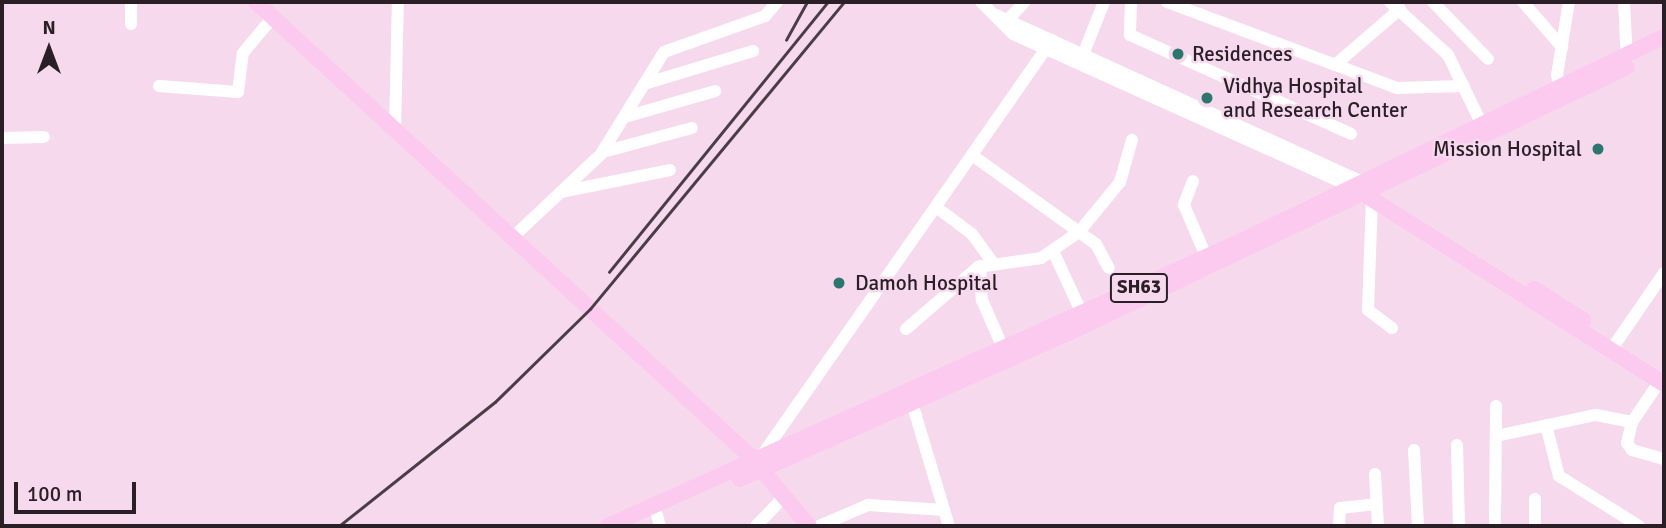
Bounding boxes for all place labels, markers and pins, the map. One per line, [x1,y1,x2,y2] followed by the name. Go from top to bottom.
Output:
[1192,41,1292,67] place label: Residences
[1170,46,1186,62] marker: Residences
[1223,73,1407,123] place label: Vidhya Hospital and Research Center
[1197,88,1217,108] marker: Vidhya Hospital and Research Center
[1433,136,1582,162] place label: Mission Hospital
[1588,139,1608,159] marker: Mission Hospital
[855,270,998,296] place label: Damoh Hospital
[829,273,849,293] marker: Damoh Hospital

